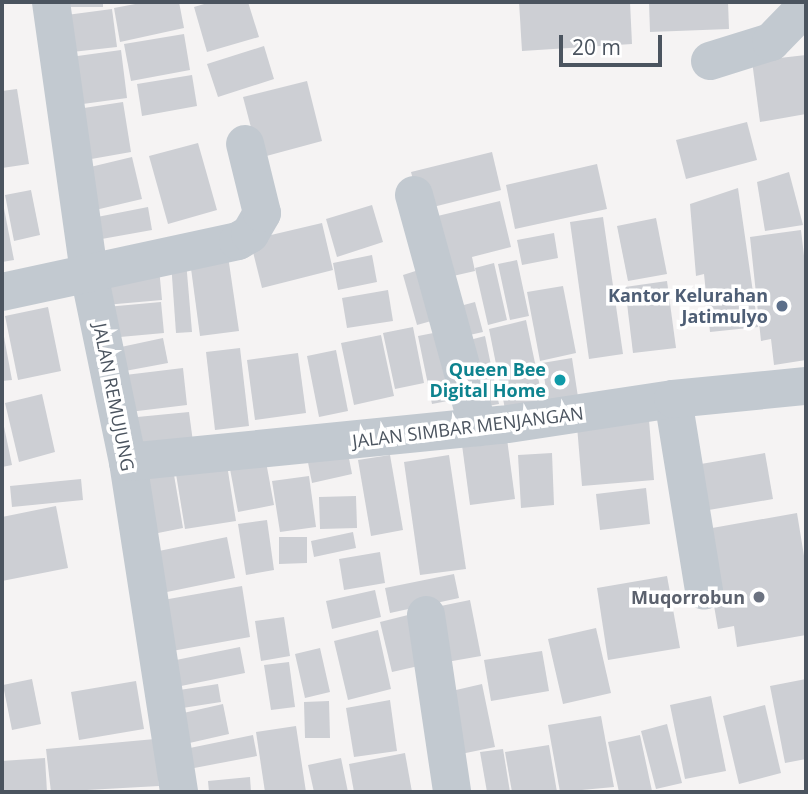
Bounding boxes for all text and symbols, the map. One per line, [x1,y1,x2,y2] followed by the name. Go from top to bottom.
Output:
[563,21,666,65] scale bar
[572,33,621,61] text: 20 m
[608,285,768,328] place label: Kantor Kelurahan Jatimulyo
[774,298,790,314] marker: Kantor Kelurahan Jatimulyo
[89,321,139,473] street label: JALAN REMUJUNG
[429,359,546,402] place label: Queen Bee Digital Home
[552,372,568,388] marker: Queen Bee Digital Home
[351,402,585,452] street label: JALAN SIMBAR MENJANGAN
[631,586,745,608] place label: Muqorrobun
[751,589,767,605] marker: Muqorrobun

